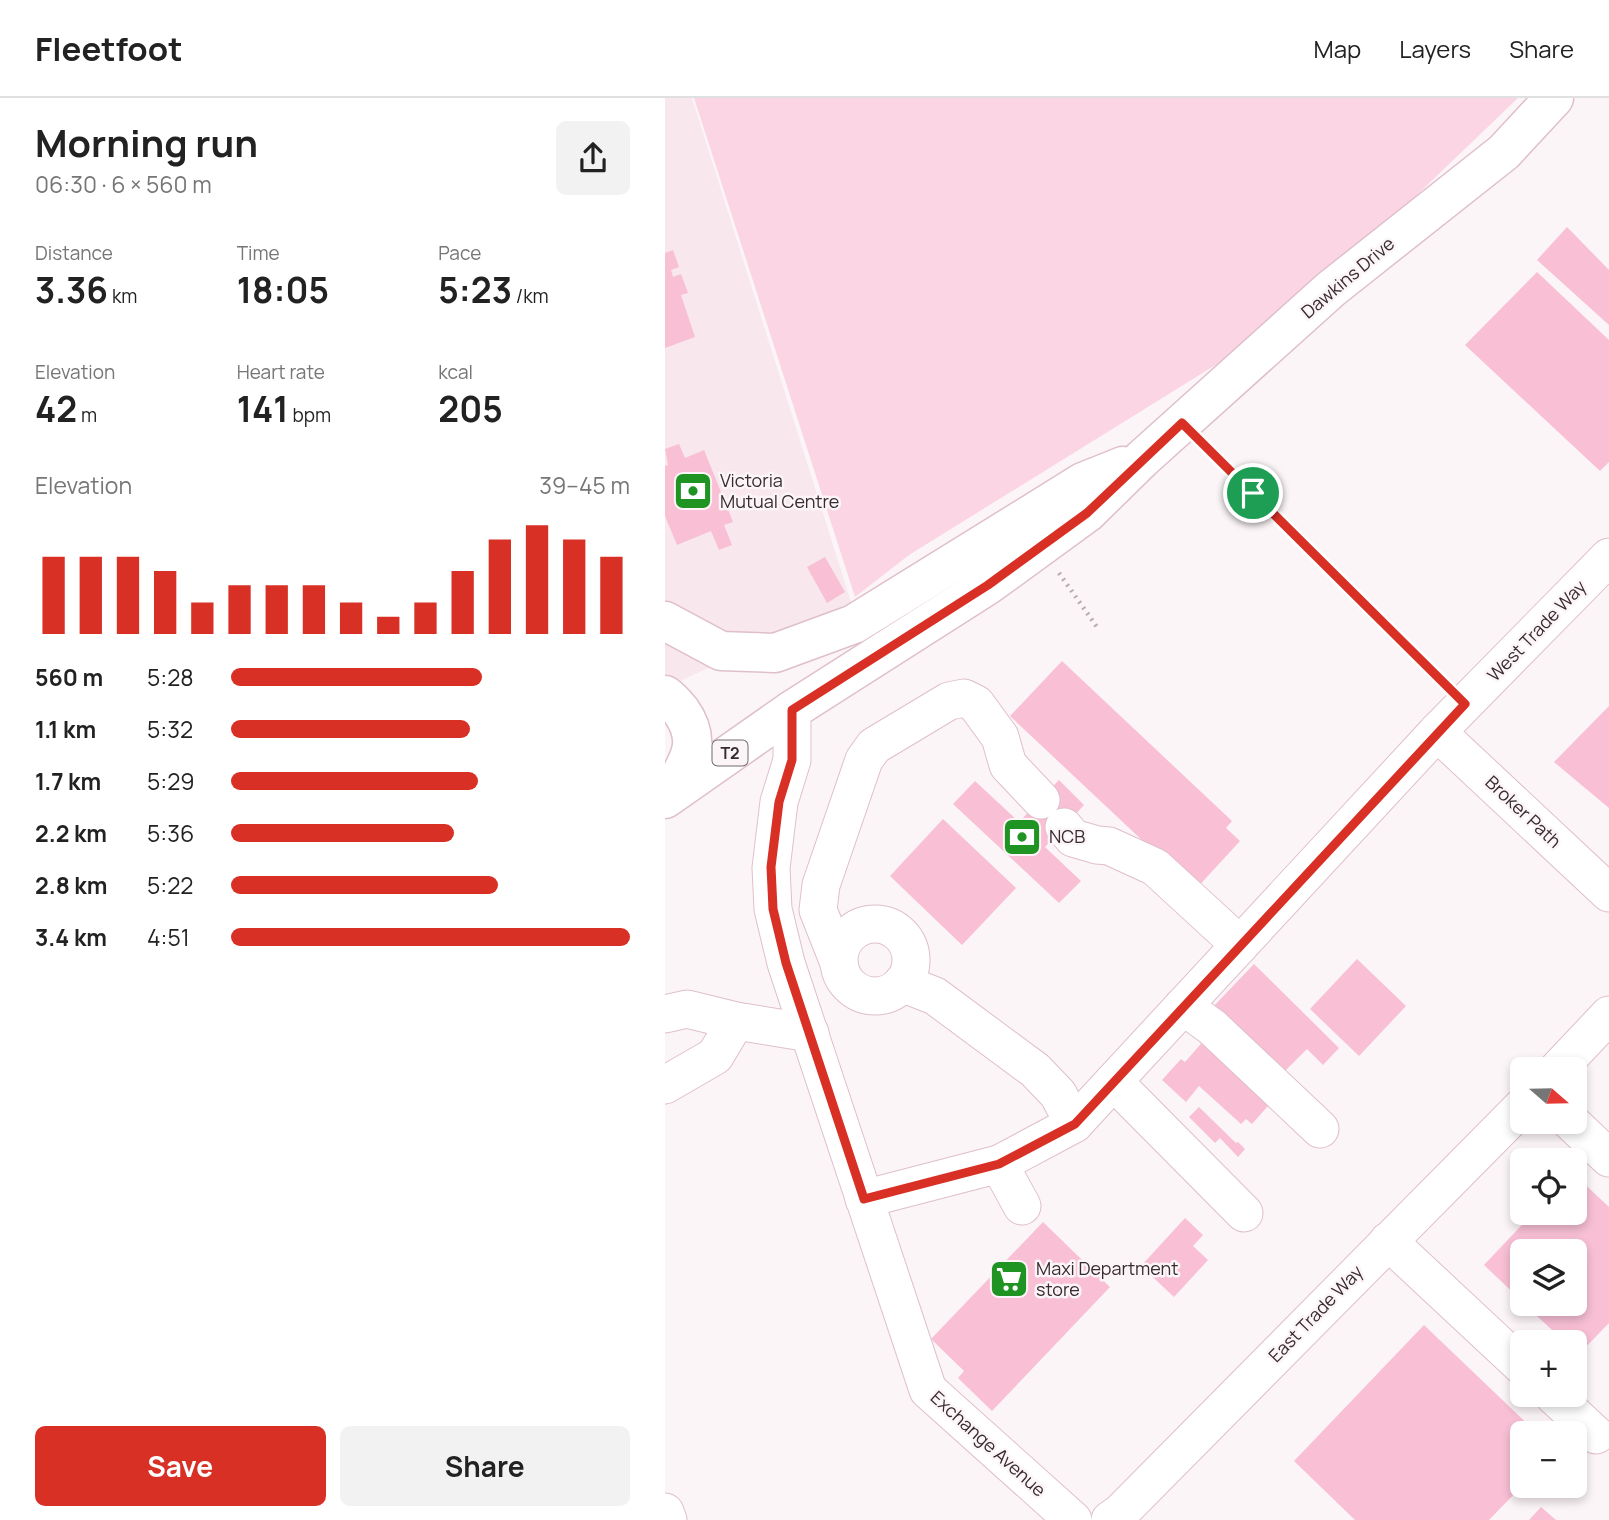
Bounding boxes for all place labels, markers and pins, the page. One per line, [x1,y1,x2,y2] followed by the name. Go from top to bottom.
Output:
[1223,463,1283,523] pin
[720,468,839,513] place label: Victoria Mutual Centre
[672,470,714,512] bank icon: Victoria Mutual Centre
[1001,816,1043,858] bank icon: NCB
[1049,824,1085,848] place label: NCB
[1036,1256,1178,1301] place label: Maxi Department store
[988,1258,1030,1300] supermarket icon: Maxi Department store

